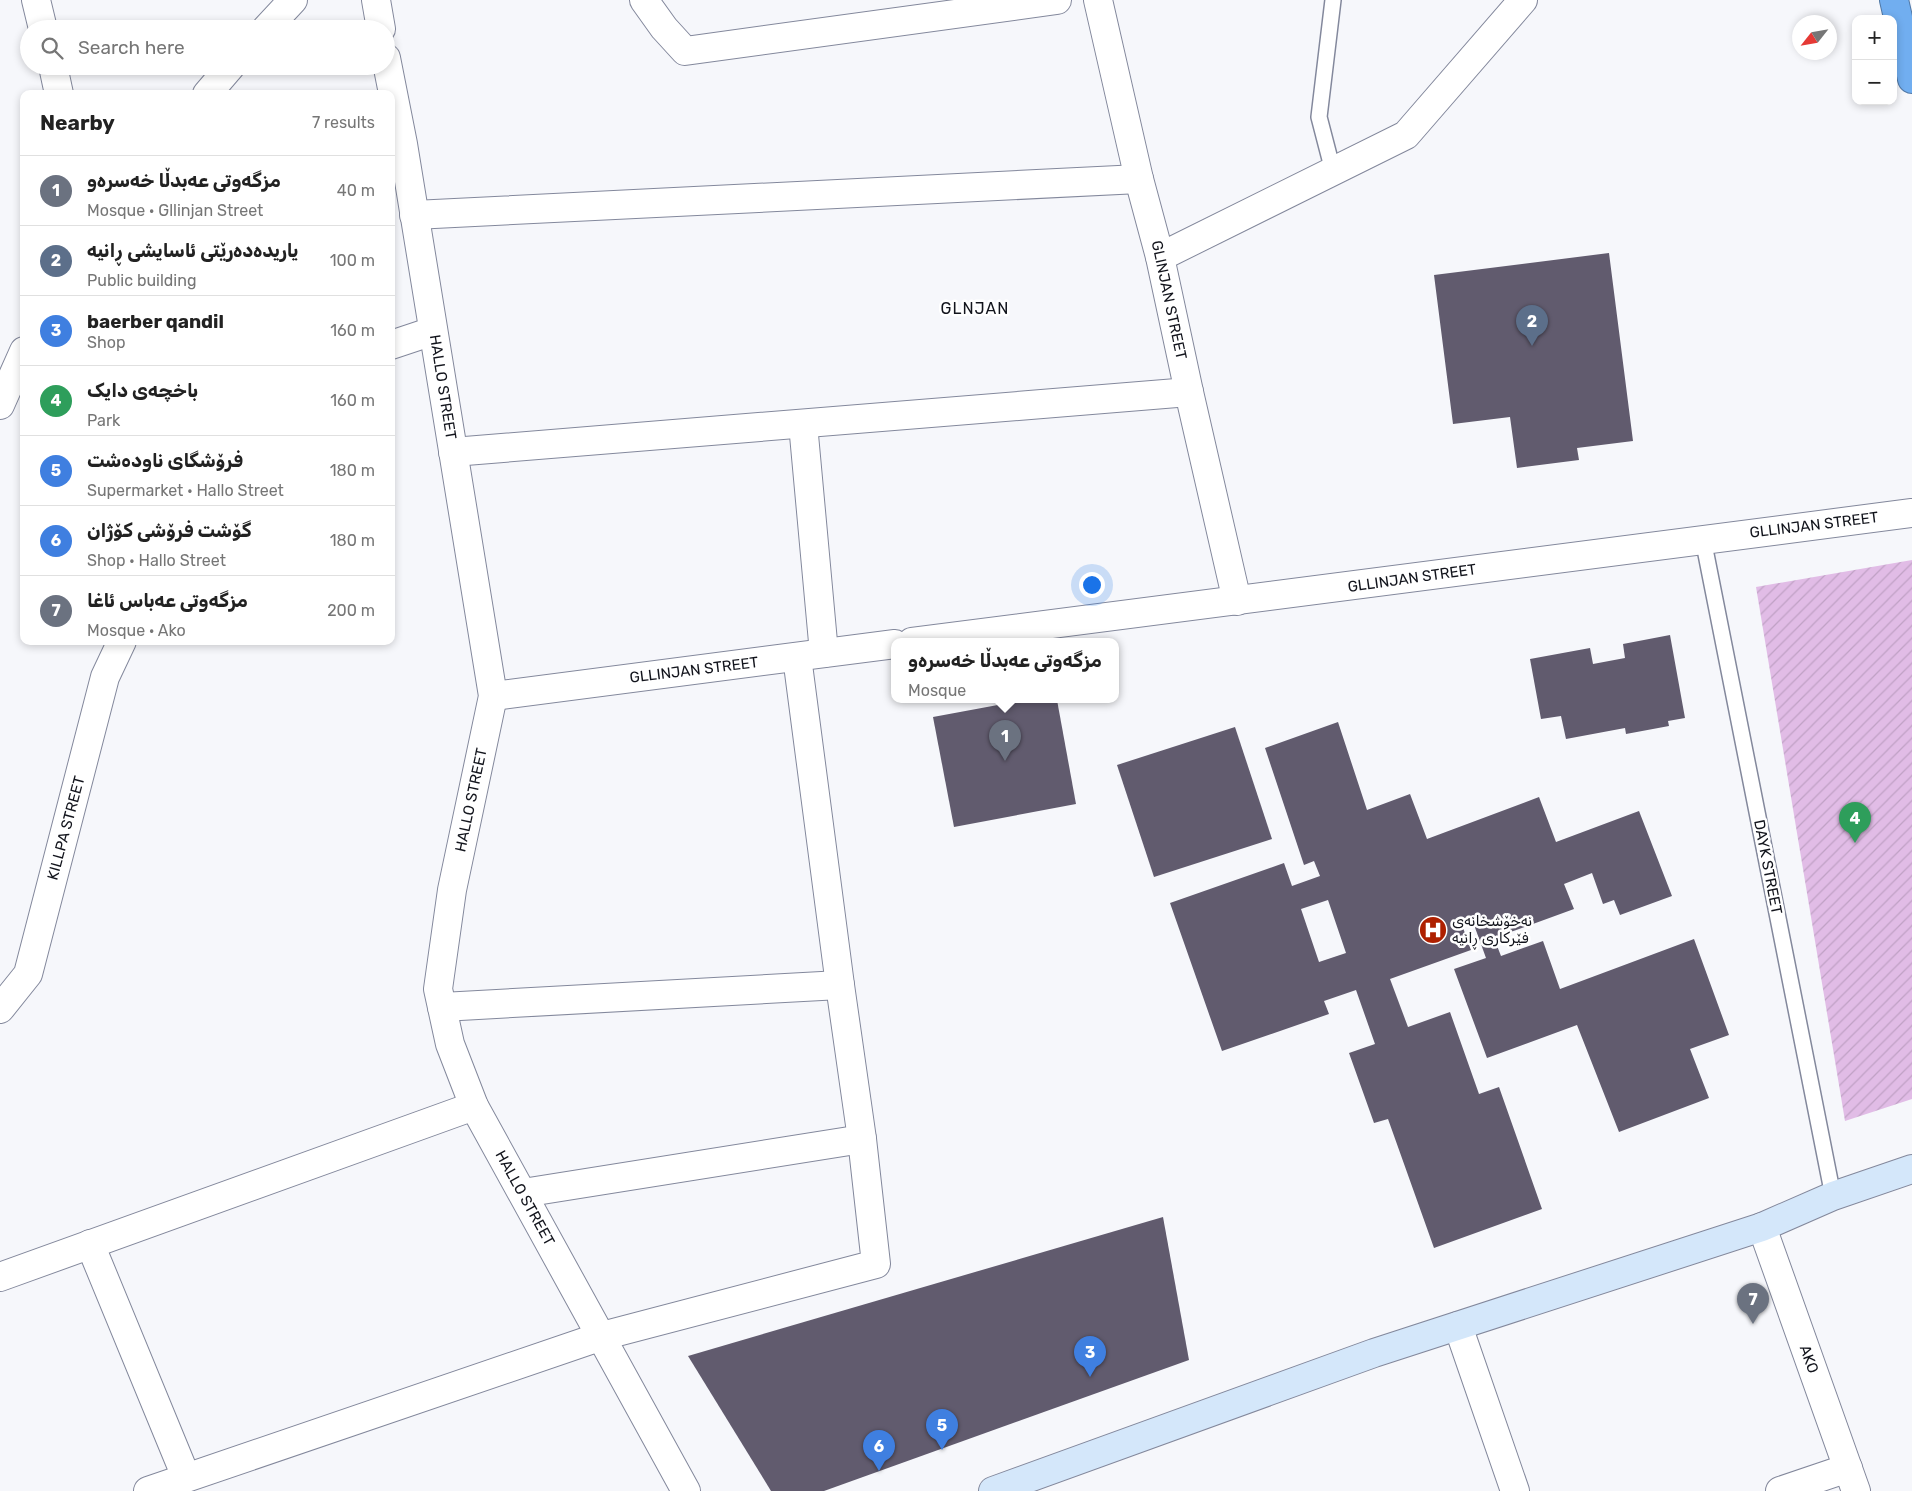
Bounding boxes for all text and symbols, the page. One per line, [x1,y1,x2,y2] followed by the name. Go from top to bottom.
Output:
[1792,15,1837,60] north arrow
[1852,15,1897,105] map controls
[1852,15,1897,60] button: +
[20,20,395,75] search box
[38,34,66,62] icon: search
[78,36,185,59] text: Search here
[1852,60,1897,105] button: −
[40,110,115,135] text: Nearby
[312,113,375,132] text: 7 results
[87,169,281,192] text: مزگەوتی عەبدڵا خەسرەو
[52,181,60,200] text: 1
[337,181,375,200] text: 40 m
[87,201,263,220] text: Mosque · Gllinjan Street
[87,239,298,262] text: یاریدەدەرێتی ئاسایشی ڕانیە
[1148,239,1190,361] street label: GLINJAN STREET
[51,251,61,270] text: 2
[330,251,375,270] text: 100 m
[87,271,197,290] text: Public building
[941,299,1009,318] district label: GLNJAN
[1516,305,1548,346] pin: 2
[87,310,224,333] text: baerber qandil
[51,321,61,340] text: 3
[330,321,375,340] text: 160 m
[87,333,125,352] text: Shop
[426,333,460,441] street label: HALLO STREET
[87,379,198,402] text: باخچەی دایک
[51,391,61,410] text: 4
[330,391,375,410] text: 160 m
[87,411,120,430] text: Park
[87,449,243,472] text: فرۆشگای ناوده‌شت
[51,461,61,480] text: 5
[330,461,375,480] text: 180 m
[87,481,284,500] text: Supermarket · Hallo Street
[1749,508,1880,542] street label: GLLINJAN STREET
[87,519,252,542] text: گۆشت فرۆشی کۆژان
[51,531,61,550] text: 6
[330,531,375,550] text: 180 m
[87,551,226,570] text: Shop · Hallo Street
[1347,560,1478,596] street label: GLLINJAN STREET
[1079,572,1105,598] your location
[87,589,248,612] text: مزگەوتی عەباس ئاغا
[51,601,61,620] text: 7
[327,601,375,620] text: 200 m
[87,621,186,640] text: Mosque · Ako
[891,638,1119,703] popup
[908,649,1102,672] text: مزگەوتی عەبدڵا خەسرەو
[629,653,760,687] street label: GLLINJAN STREET
[908,681,966,700] text: Mosque
[989,720,1021,761] pin: 1
[451,746,491,854] street label: HALLO STREET
[43,774,89,882] street label: KILLPA STREET
[1839,802,1871,843] pin: 4
[1750,818,1786,916] street label: DAYK STREET
[1452,912,1532,950] place label: نەخۆشخانەی فێرکاری ڕانیە
[1418,915,1448,945] hospital icon: نەخۆشخانەی فێرکاری ڕانیە
[491,1147,559,1249] street label: HALLO STREET
[1737,1283,1769,1324] pin: 7
[1074,1336,1106,1377] pin: 3
[1796,1342,1822,1376] street label: AKO
[926,1409,958,1450] pin: 5
[863,1430,895,1471] pin: 6

